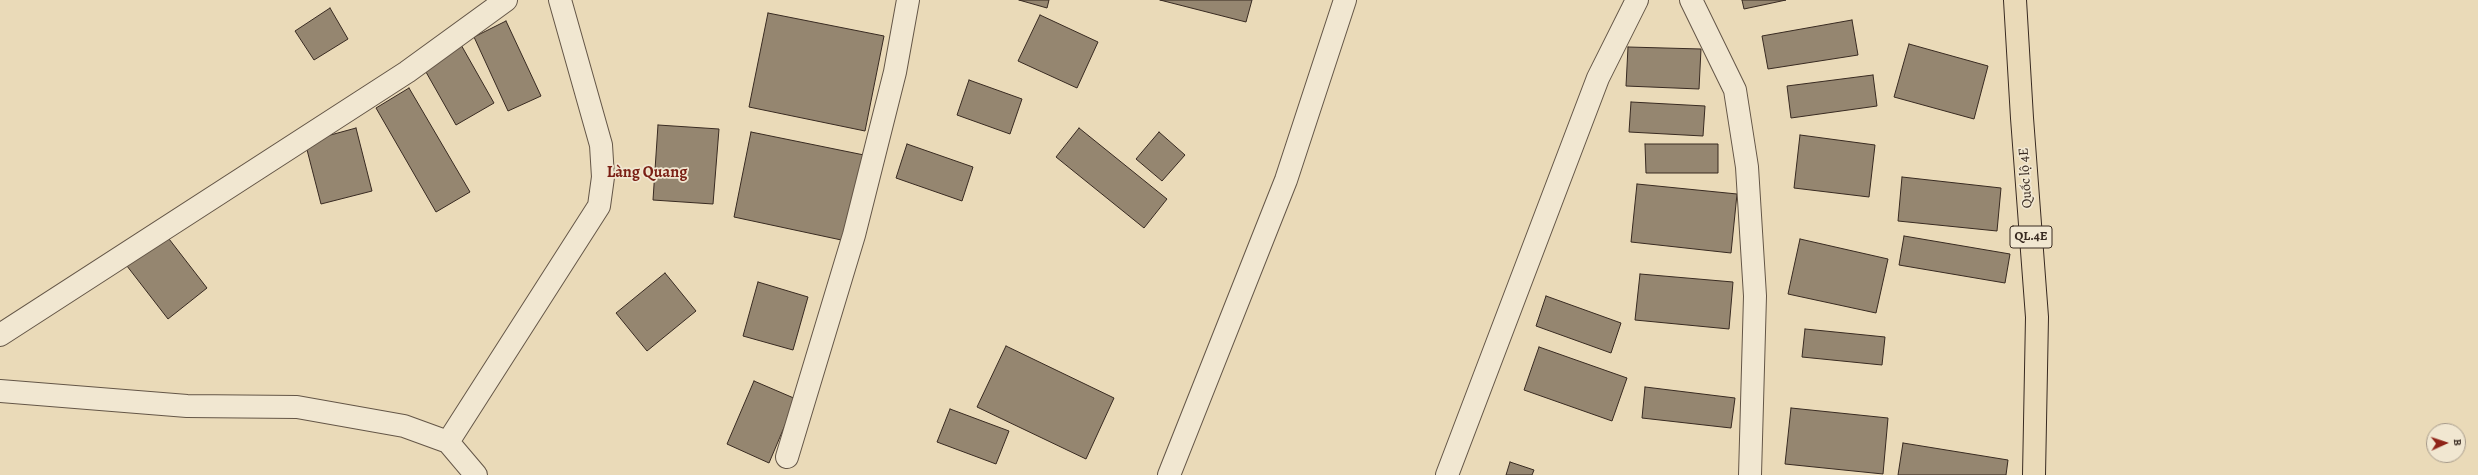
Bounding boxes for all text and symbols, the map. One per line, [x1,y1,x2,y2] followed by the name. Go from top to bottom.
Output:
[2016,147,2036,209] street label: Quốc lộ 4E
[607,163,687,183] district label: Làng Quang
[2010,226,2052,248] road number: QL.4E
[2426,423,2466,463] north arrow
[2450,439,2465,446] text: B

